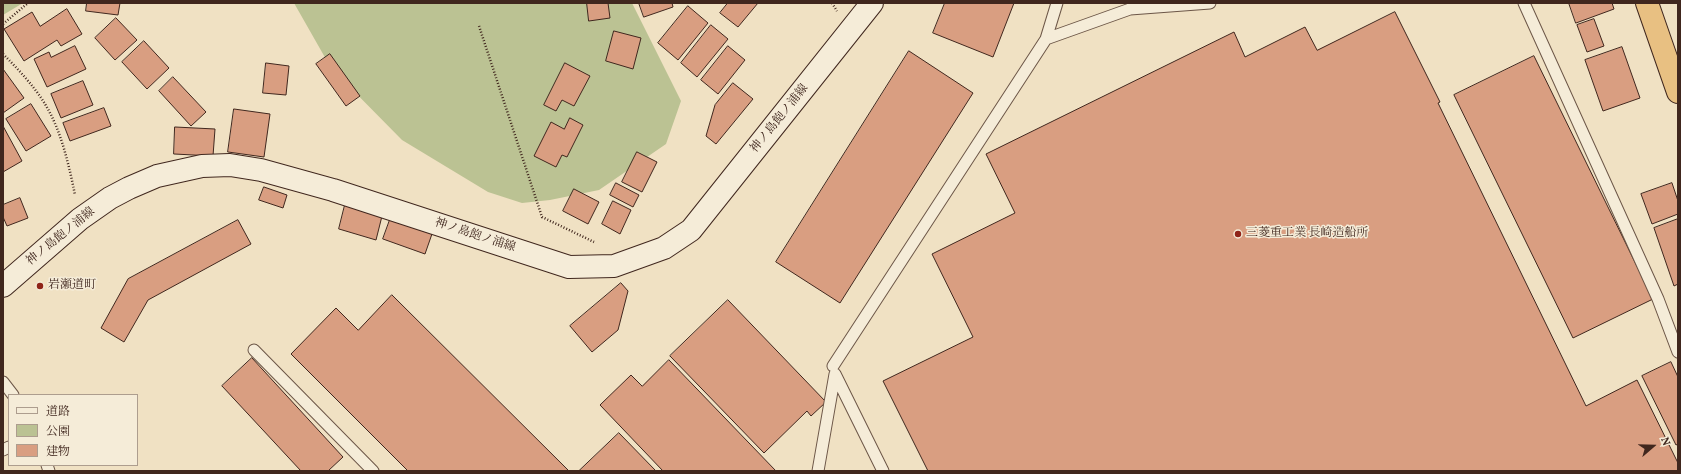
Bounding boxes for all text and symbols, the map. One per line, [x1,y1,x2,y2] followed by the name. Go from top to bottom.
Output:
[748,82,812,156] street label: 神ノ島飽ノ浦線
[24,205,98,269] street label: 神ノ島飽ノ浦線
[433,216,517,256] street label: 神ノ島飽ノ浦線
[1246,227,1368,241] place label: 三菱重工業 長崎造船所
[1233,229,1243,239] marker: 三菱重工業 長崎造船所
[48,279,96,293] place label: 岩瀬道町
[35,281,45,291] marker: 岩瀬道町
[8,394,138,466] legend
[46,404,70,420] text: 道路
[46,424,70,440] text: 公園
[1633,426,1673,466] north arrow
[1656,435,1673,448] text: N
[46,444,70,460] text: 建物

